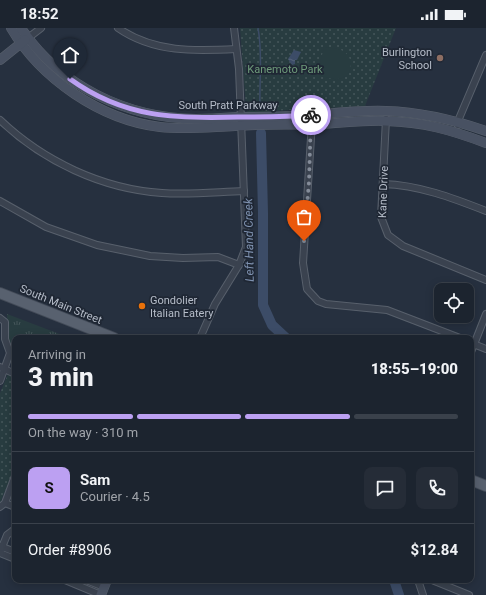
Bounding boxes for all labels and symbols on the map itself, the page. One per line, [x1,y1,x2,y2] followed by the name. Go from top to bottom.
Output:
[53,38,87,79] pin
[382,46,432,72] place label: Burlington School
[435,53,445,63] marker: Burlington School
[247,63,323,76] park label: Kanemoto Park
[291,95,331,135] courier
[178,99,278,112] street label: South Pratt Parkway
[376,166,391,218] street label: Kane Drive
[241,197,257,282] water label: Left Hand Creek
[287,200,321,241] pin
[18,282,104,327] street label: South Main Street
[150,294,214,320] place label: Gondolier Italian Eatery
[137,301,147,311] marker: Gondolier Italian Eatery

